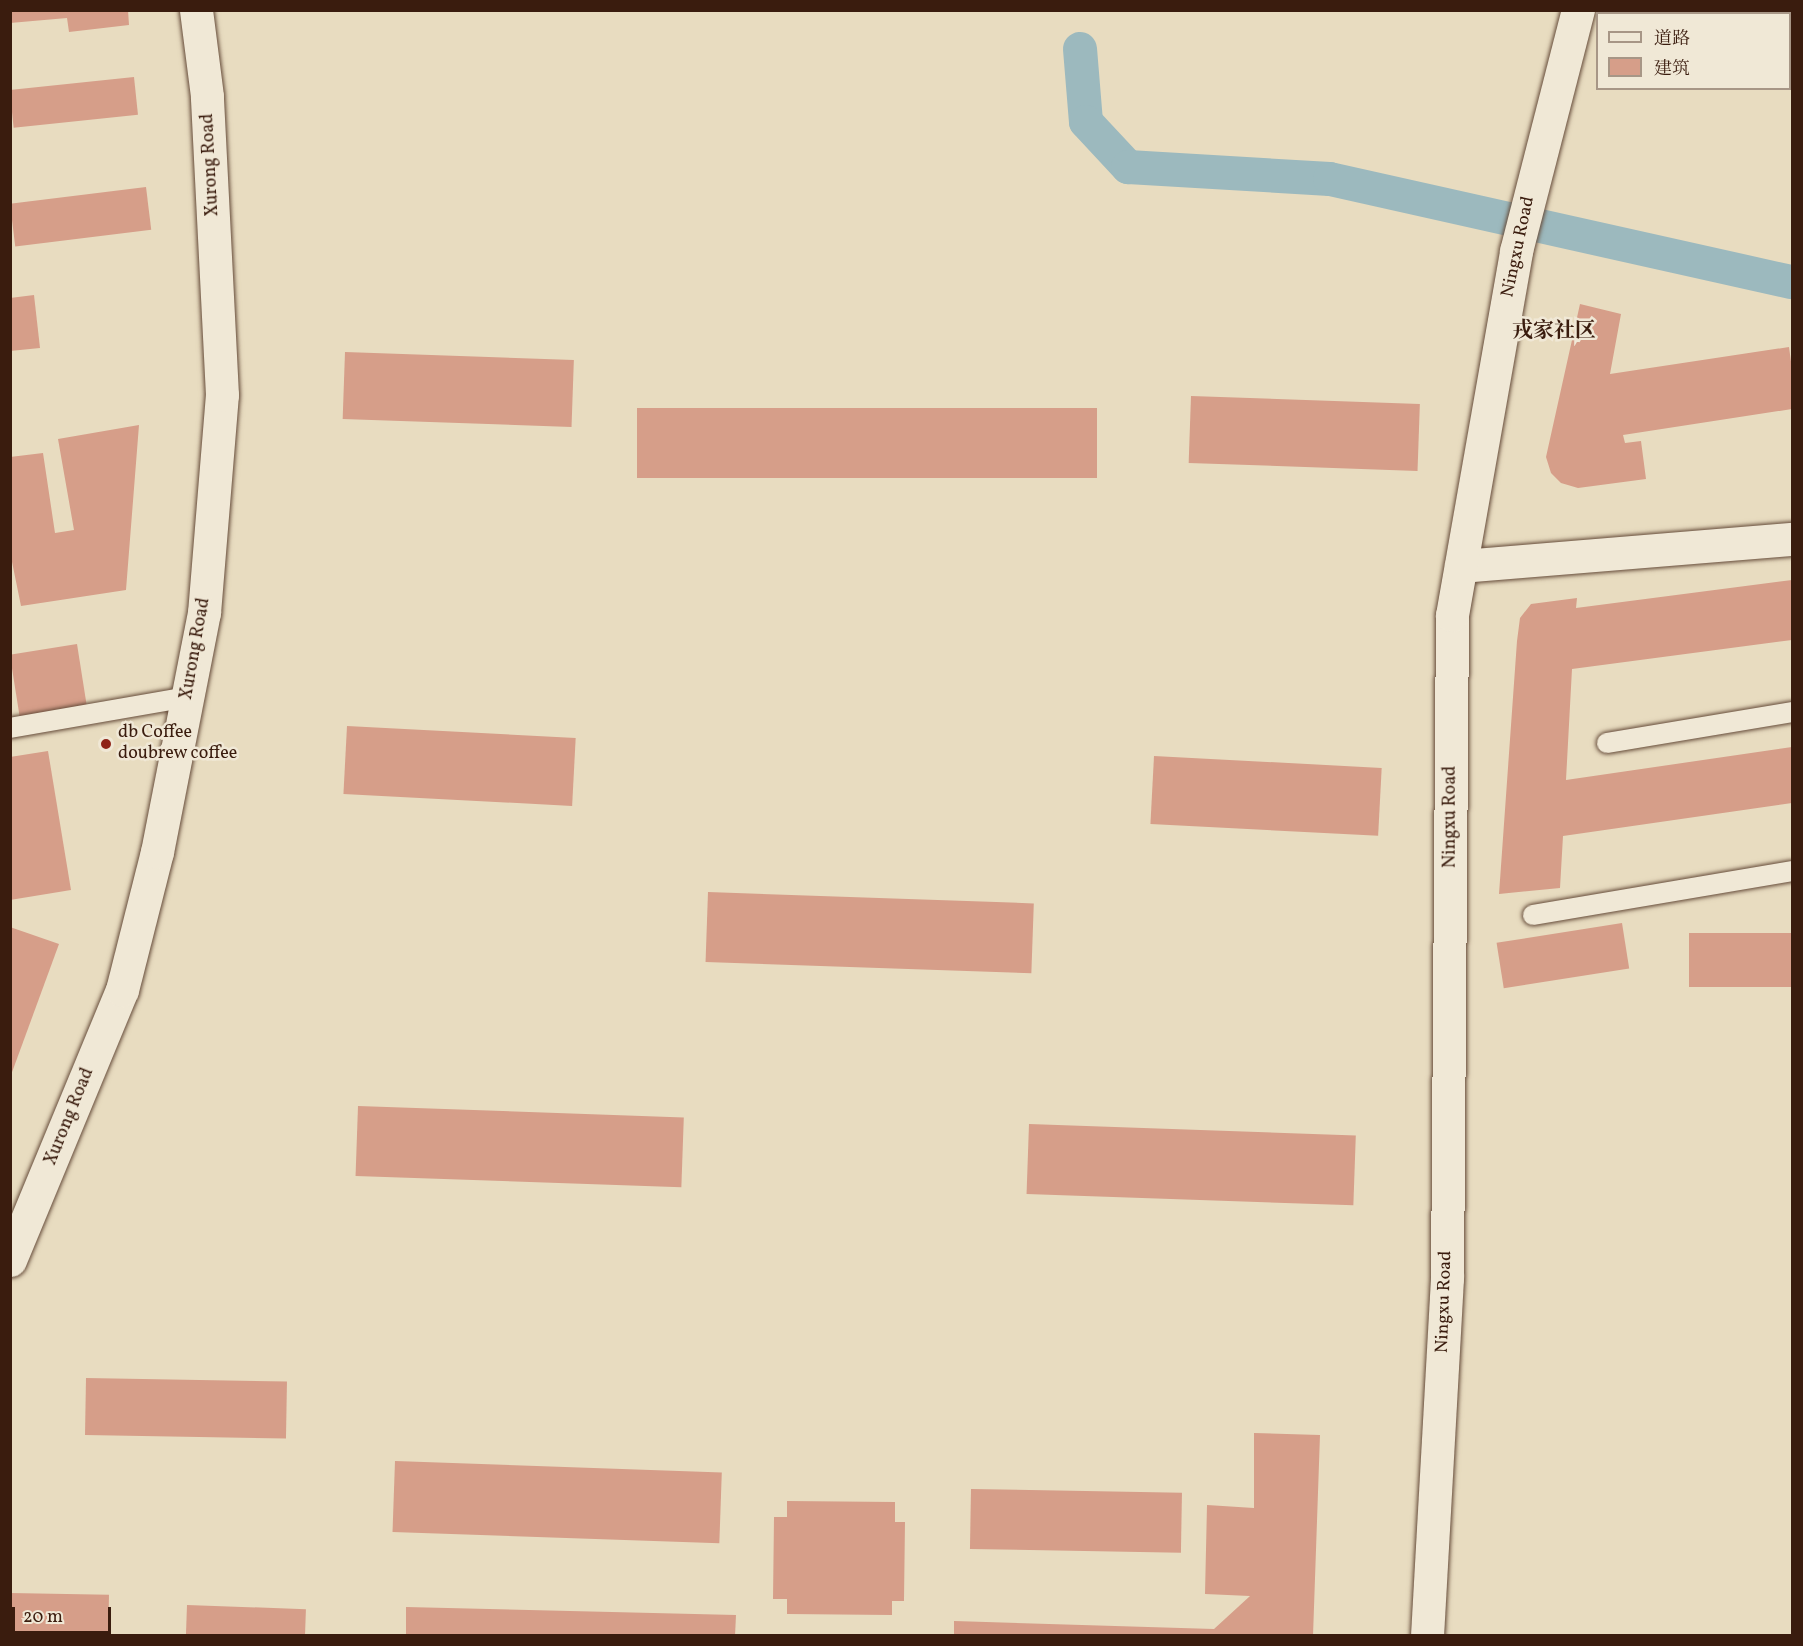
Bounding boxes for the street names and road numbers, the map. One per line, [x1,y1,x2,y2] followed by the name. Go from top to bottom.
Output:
[198,113,224,217] street label: Xurong Road
[1498,195,1540,299] street label: Ningxu Road
[176,596,216,702] street label: Xurong Road
[1440,766,1462,868] street label: Ningxu Road
[41,1065,99,1169] street label: Xurong Road
[1432,1250,1458,1354] street label: Ningxu Road

